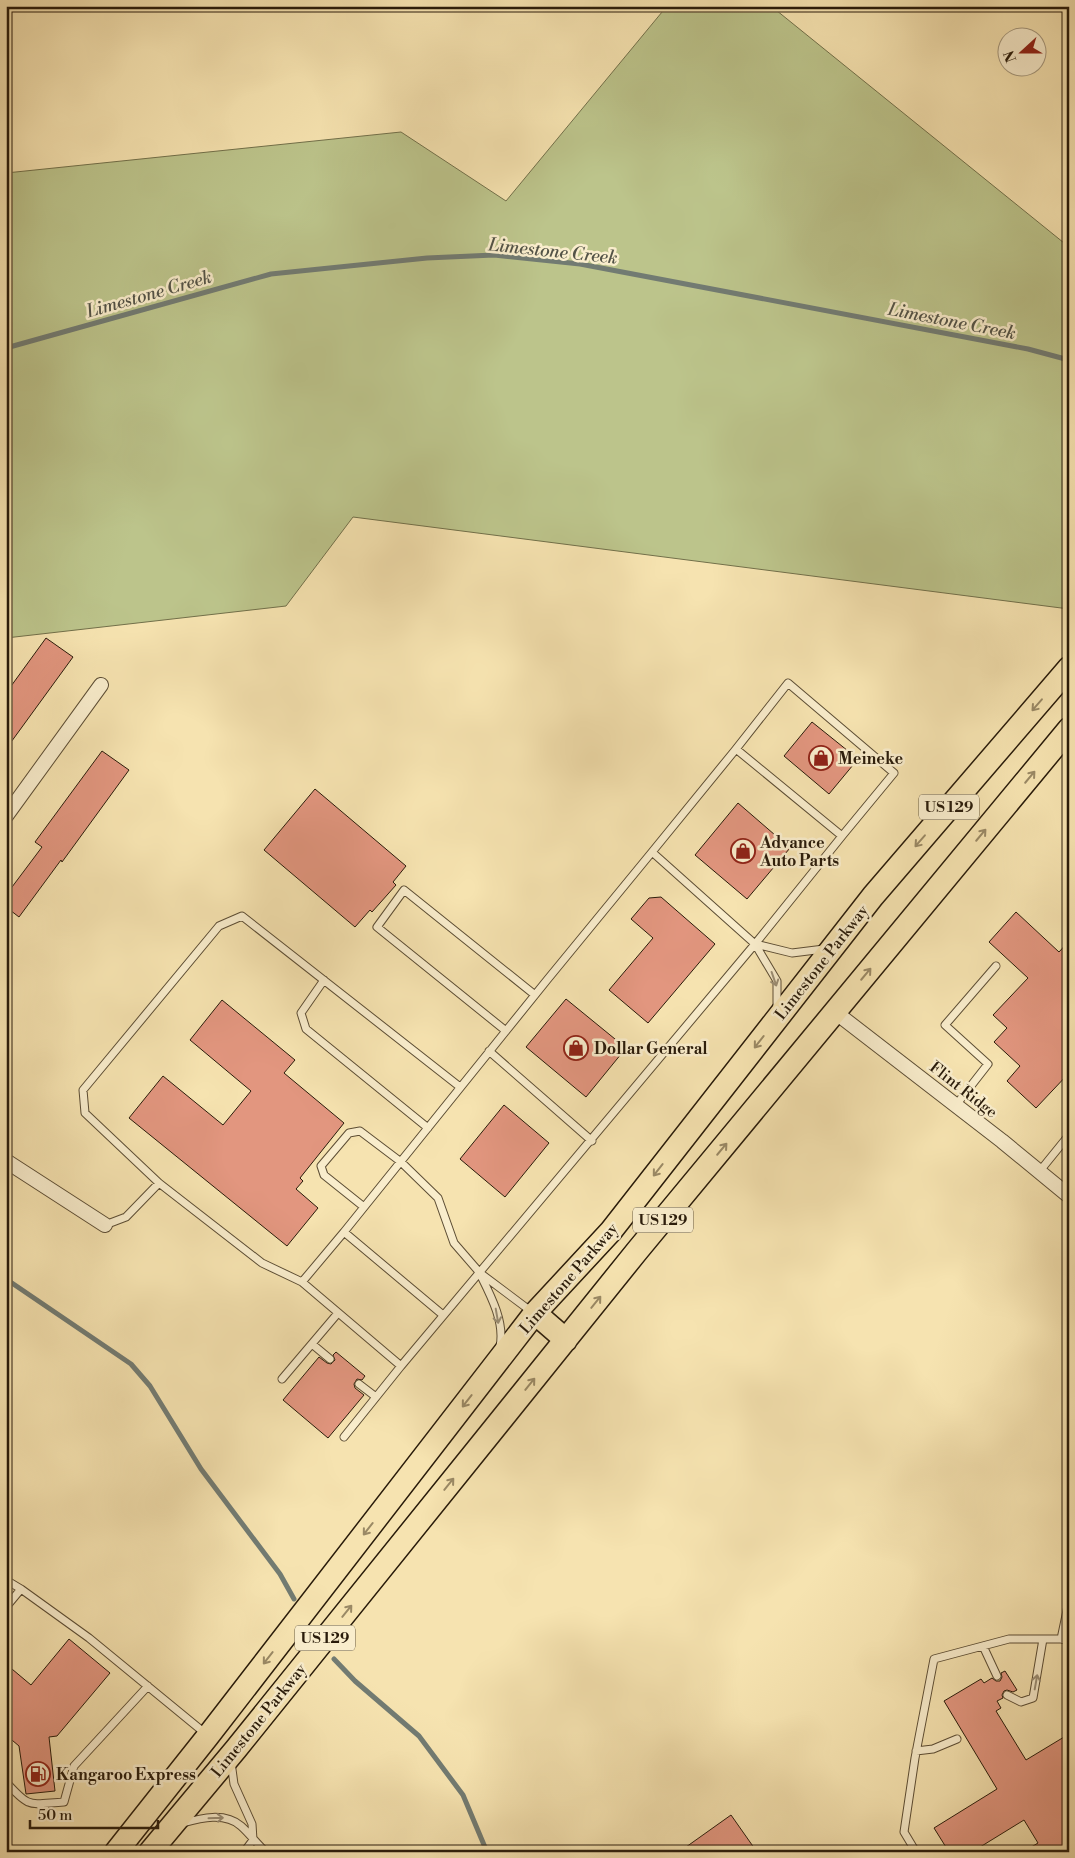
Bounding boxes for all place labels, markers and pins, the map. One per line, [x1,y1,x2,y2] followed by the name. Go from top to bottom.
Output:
[808,745,834,771] shop icon: Meineke
[838,749,904,769] place label: Meineke
[759,833,839,871] place label: Advance Auto Parts
[730,838,756,864] shop icon: Advance Auto Parts
[563,1035,589,1061] shop icon: Dollar General
[594,1039,708,1059] place label: Dollar General
[25,1761,51,1787] fuel station icon: Kangaroo Express
[56,1765,196,1785] place label: Kangaroo Express

